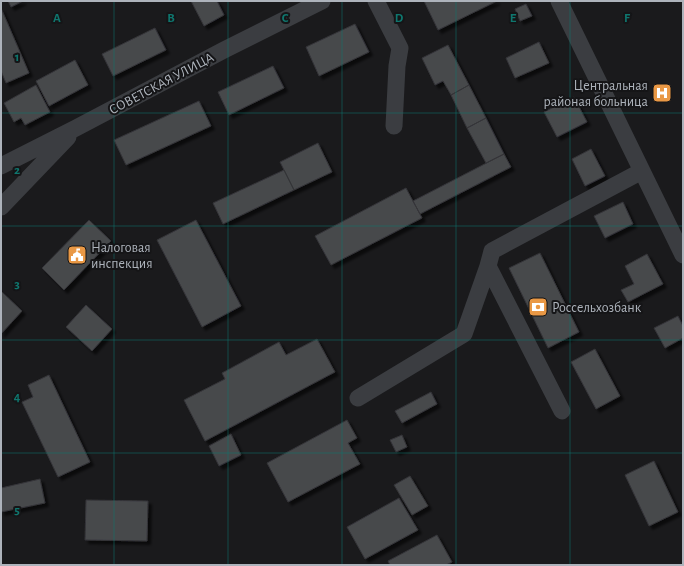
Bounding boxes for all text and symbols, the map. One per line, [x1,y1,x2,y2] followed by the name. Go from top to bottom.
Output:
[53,12,61,25] text: A
[167,12,175,25] text: B
[282,12,289,25] text: C
[395,12,404,25] text: D
[510,12,517,25] text: E
[624,12,631,25] text: F
[107,50,216,117] street label: СОВЕТСКАЯ УЛИЦА
[15,51,19,64] text: 1
[544,79,649,109] place label: Центральная районая больница
[651,82,673,104] hospital icon: Центральная районая больница
[14,164,20,177] text: 2
[91,241,153,271] place label: Налоговая инспекция
[66,244,88,266] public building icon: Налоговая инспекция
[14,278,20,291] text: 3
[527,296,549,318] bank icon: Россельхозбанк
[552,301,642,315] place label: Россельхозбанк
[14,391,21,404] text: 4
[14,504,20,517] text: 5

